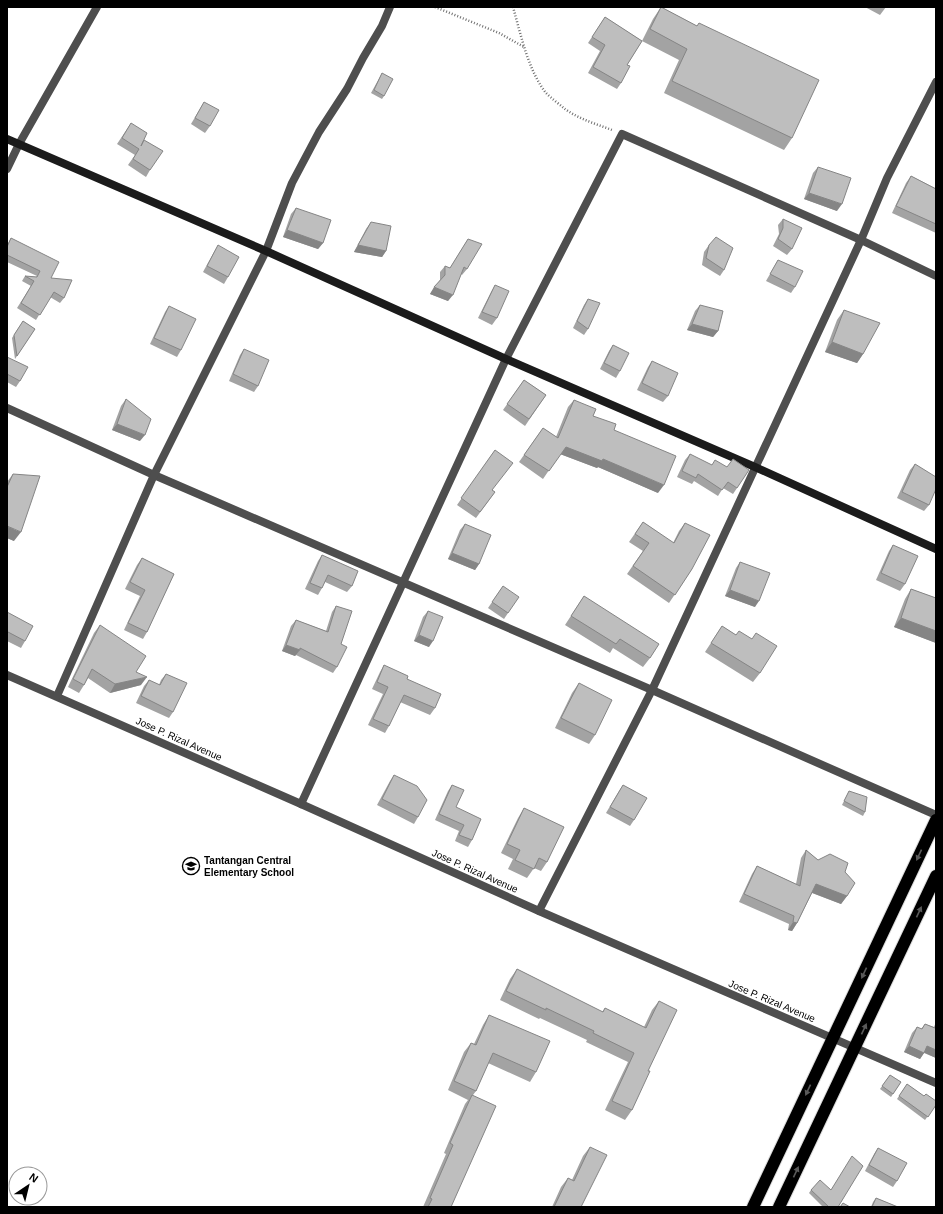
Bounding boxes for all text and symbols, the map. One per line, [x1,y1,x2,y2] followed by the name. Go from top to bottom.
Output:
[134,715,224,763] street label: Jose P. Rizal Avenue
[430,847,520,895] street label: Jose P. Rizal Avenue
[916,850,922,861] one-way arrow
[204,855,294,878] place label: Tantangan Central Elementary School
[181,856,201,876] school or university icon: Tantangan Central Elementary School
[916,906,922,917] one-way arrow
[861,967,867,978] one-way arrow
[727,978,817,1024] street label: Jose P. Rizal Avenue
[861,1023,867,1035] one-way arrow
[805,1085,811,1096] one-way arrow
[8,1166,48,1206] north arrow
[793,1166,799,1177] one-way arrow
[27,1171,40,1185] text: N

